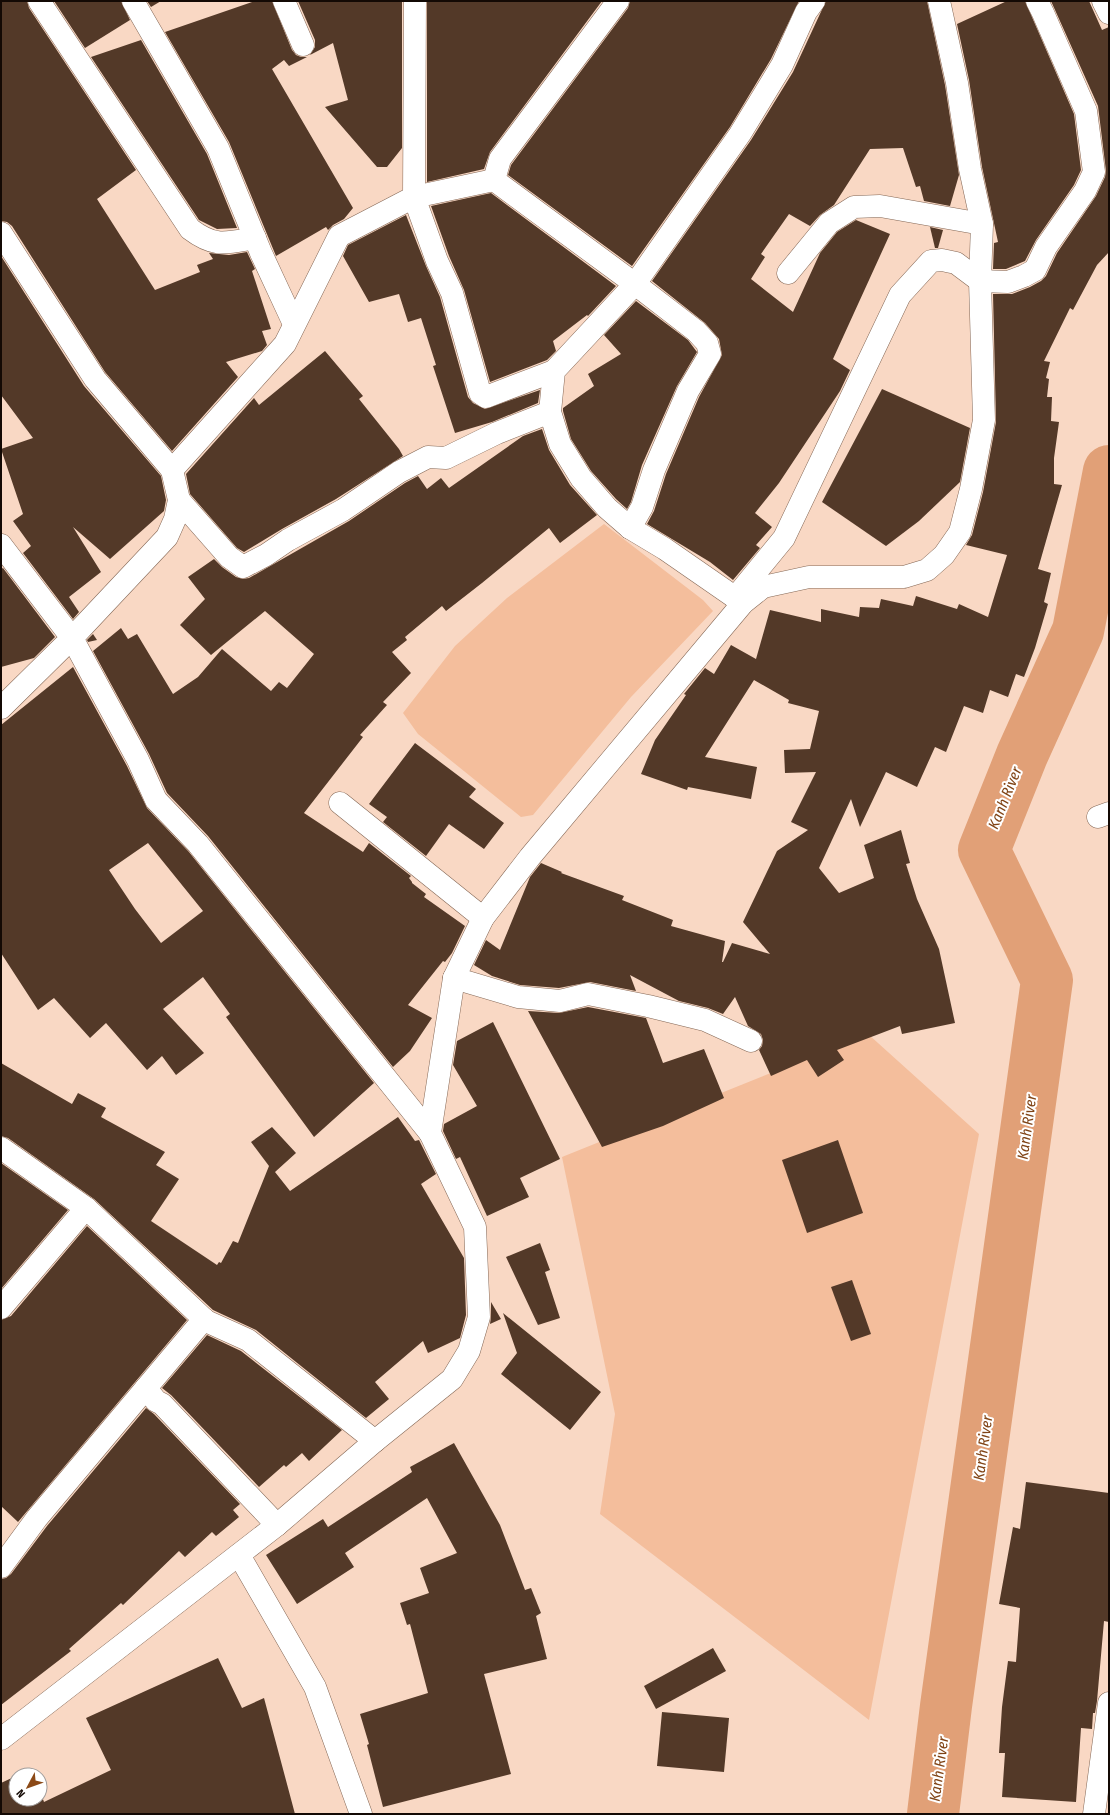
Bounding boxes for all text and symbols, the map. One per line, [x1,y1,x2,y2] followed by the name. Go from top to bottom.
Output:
[984,764,1026,832] water label: Kanh River
[1014,1093,1041,1161] water label: Kanh River
[970,1414,997,1482] water label: Kanh River
[926,1735,953,1803] water label: Kanh River
[8,1767,48,1807] north arrow
[14,1786,28,1800] text: N

